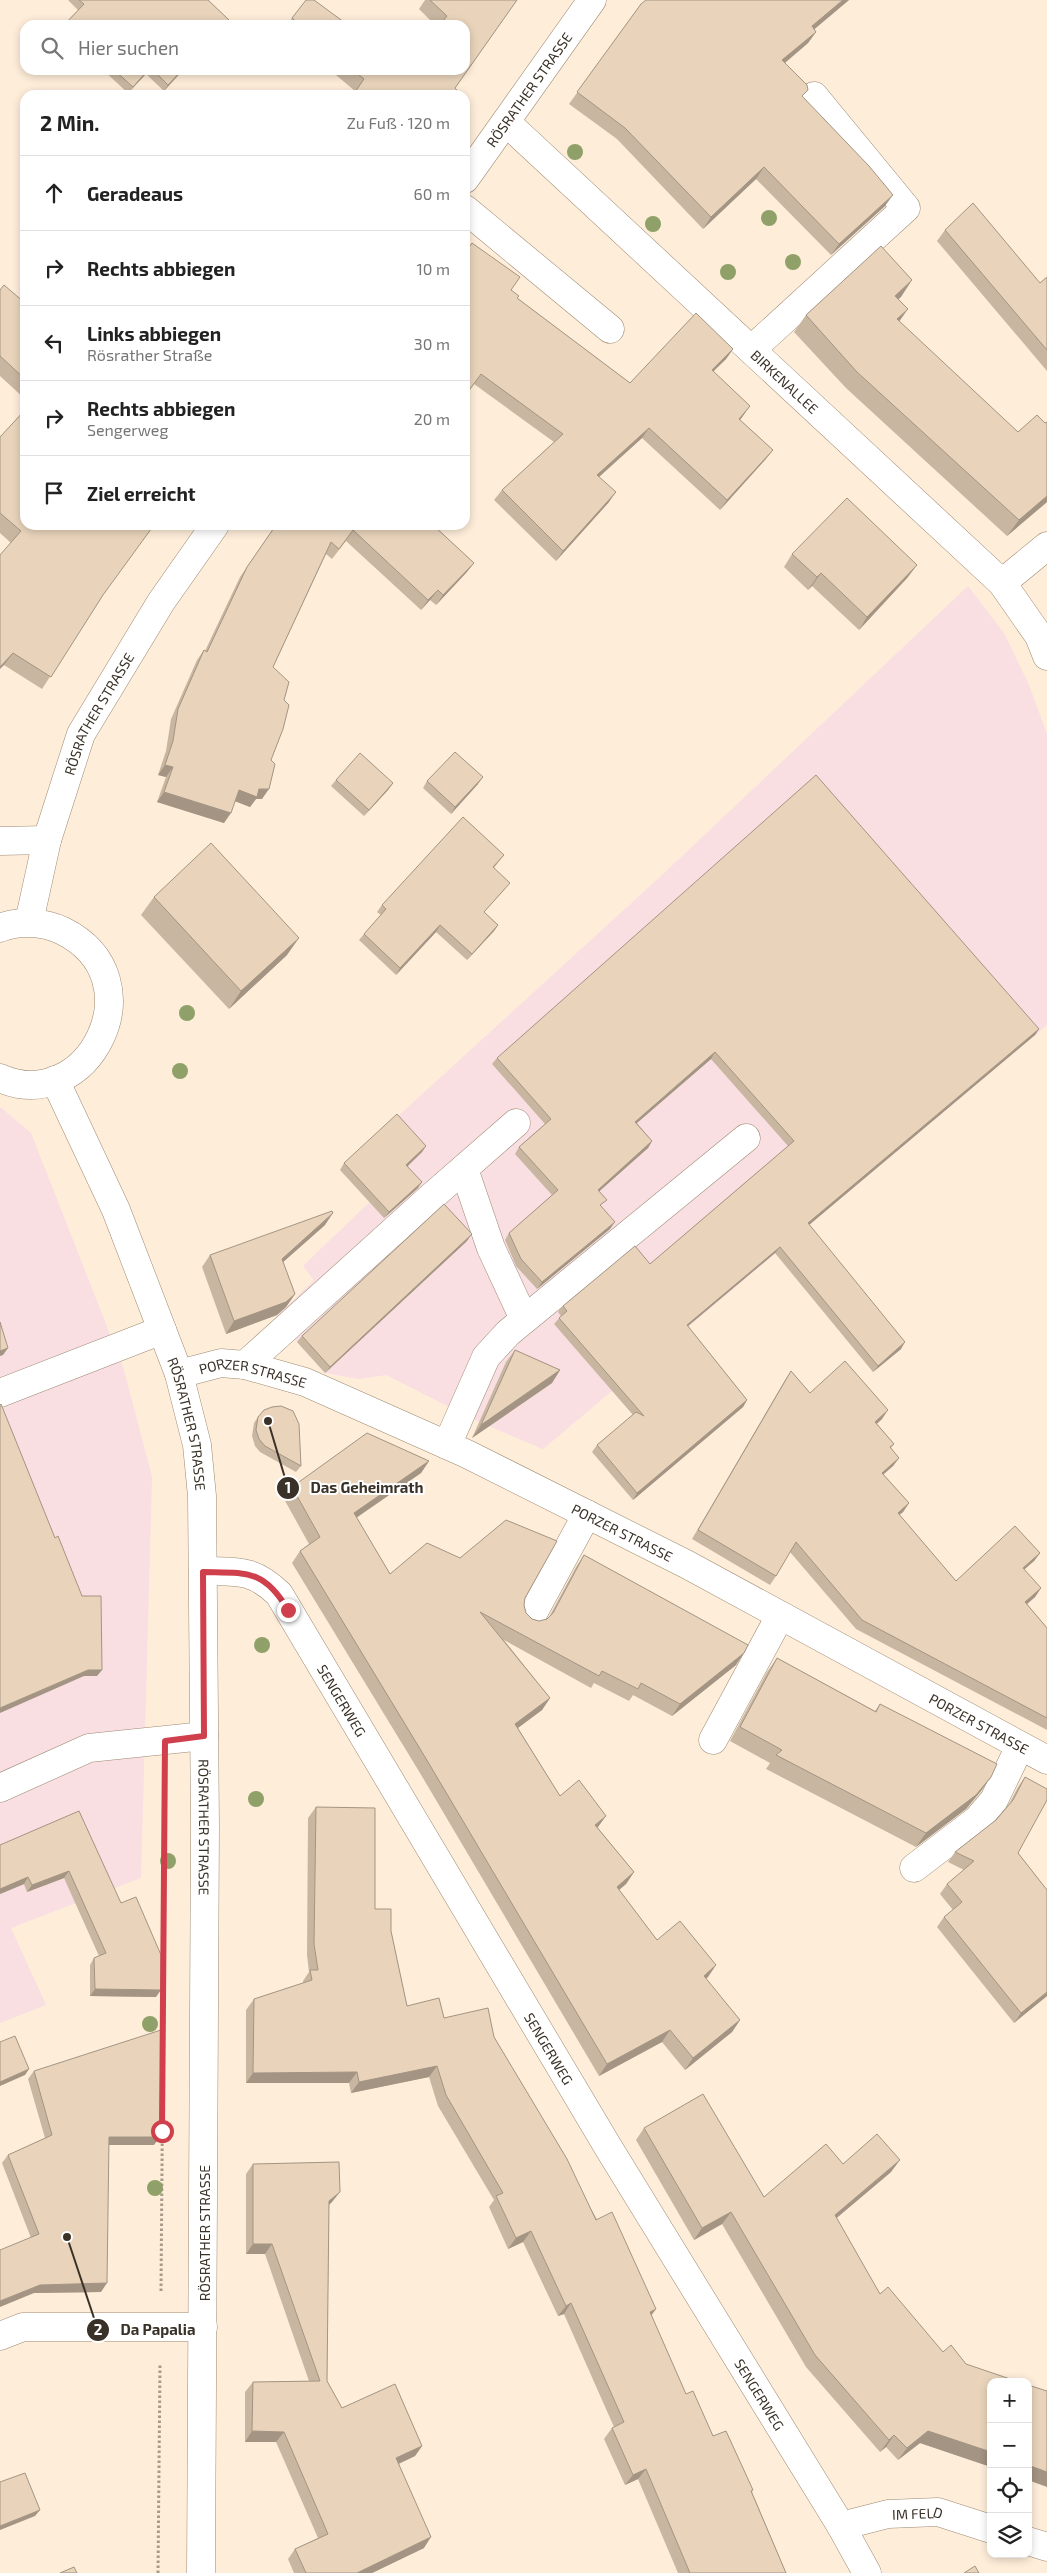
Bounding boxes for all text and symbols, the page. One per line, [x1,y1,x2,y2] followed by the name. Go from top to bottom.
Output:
[20,20,470,75] search box
[482,29,575,150] street label: RÖSRATHER STRASSE
[38,34,66,62] icon: search
[78,36,179,59] text: Hier suchen
[40,110,100,135] text: 2 Min.
[347,113,450,132] text: Zu Fuß · 120 m
[40,179,68,207] icon: ahead
[87,182,183,205] text: Geradeaus
[414,184,450,203] text: 60 m
[40,254,68,282] icon: right
[87,257,235,280] text: Rechts abbiegen
[416,259,450,278] text: 10 m
[87,322,221,345] text: Links abbiegen
[40,329,68,357] icon: left
[414,334,450,353] text: 30 m
[87,345,212,364] text: Rösrather Straße
[748,346,822,417] street label: BIRKENALLEE
[87,397,235,420] text: Rechts abbiegen
[40,404,68,432] icon: right
[414,409,450,428] text: 20 m
[87,420,168,439] text: Sengerweg
[40,479,68,507] icon: arrive
[87,482,196,505] text: Ziel erreicht
[60,649,137,777] street label: RÖSRATHER STRASSE
[197,1354,309,1391] street label: PORZER STRASSE
[165,1355,210,1491] street label: RÖSRATHER STRASSE
[276,1473,434,1503] callout: Das Geheimrath
[285,1478,291,1496] text: 1
[310,1478,424,1496] text: Das Geheimrath
[569,1500,676,1565] street label: PORZER STRASSE
[277,1599,300,1622] route end
[314,1661,370,1739] street label: SENGERWEG
[927,1689,1032,1757] street label: PORZER STRASSE
[196,1759,214,1896] street label: RÖSRATHER STRASSE
[521,2009,577,2087] street label: SENGERWEG
[151,2120,174,2143] route start
[196,2165,213,2301] street label: RÖSRATHER STRASSE
[85,2315,205,2345] callout: Da Papalia
[94,2320,103,2338] text: 2
[121,2320,195,2338] text: Da Papalia
[732,2355,788,2433] street label: SENGERWEG
[987,2378,1032,2558] map controls
[987,2378,1032,2423] button: +
[987,2423,1032,2468] button: −
[987,2468,1032,2513] button: locate
[892,2503,945,2522] street label: IM FELD
[987,2513,1032,2558] button: layers

